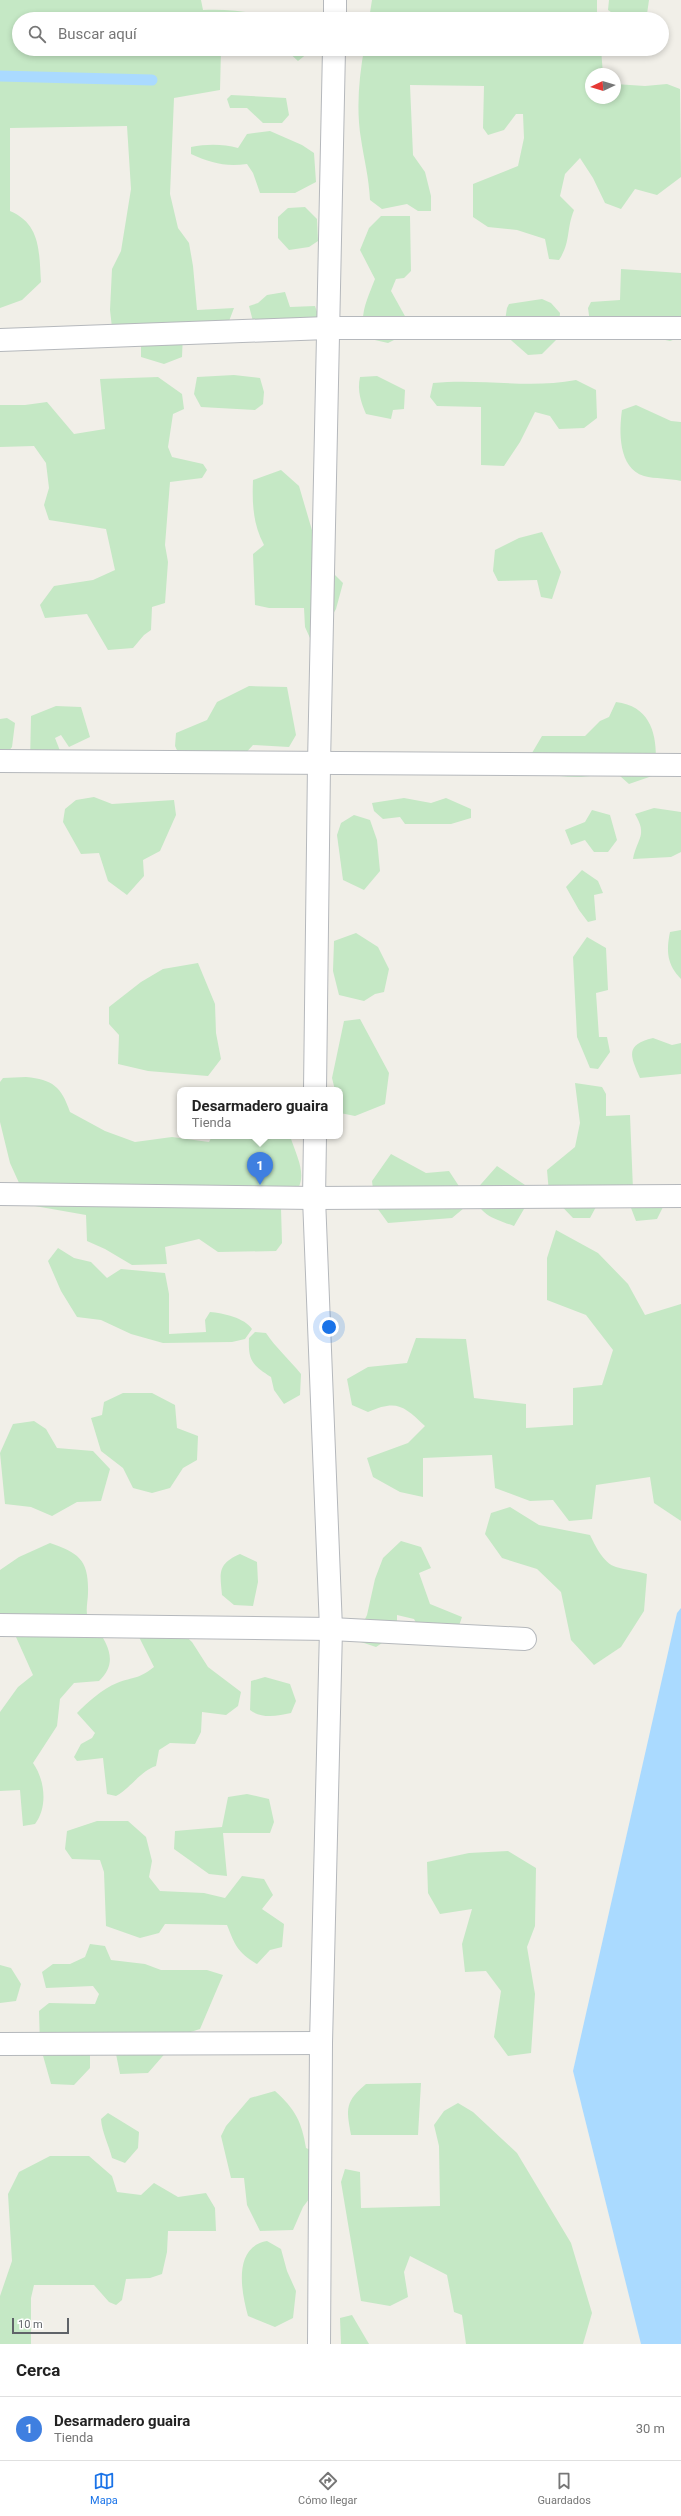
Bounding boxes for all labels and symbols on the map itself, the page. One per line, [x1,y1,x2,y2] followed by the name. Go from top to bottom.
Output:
[585,68,621,104] north arrow
[247,1152,273,1185] pin: 1
[319,1317,339,1337] your location
[12,2316,69,2335] scale bar

